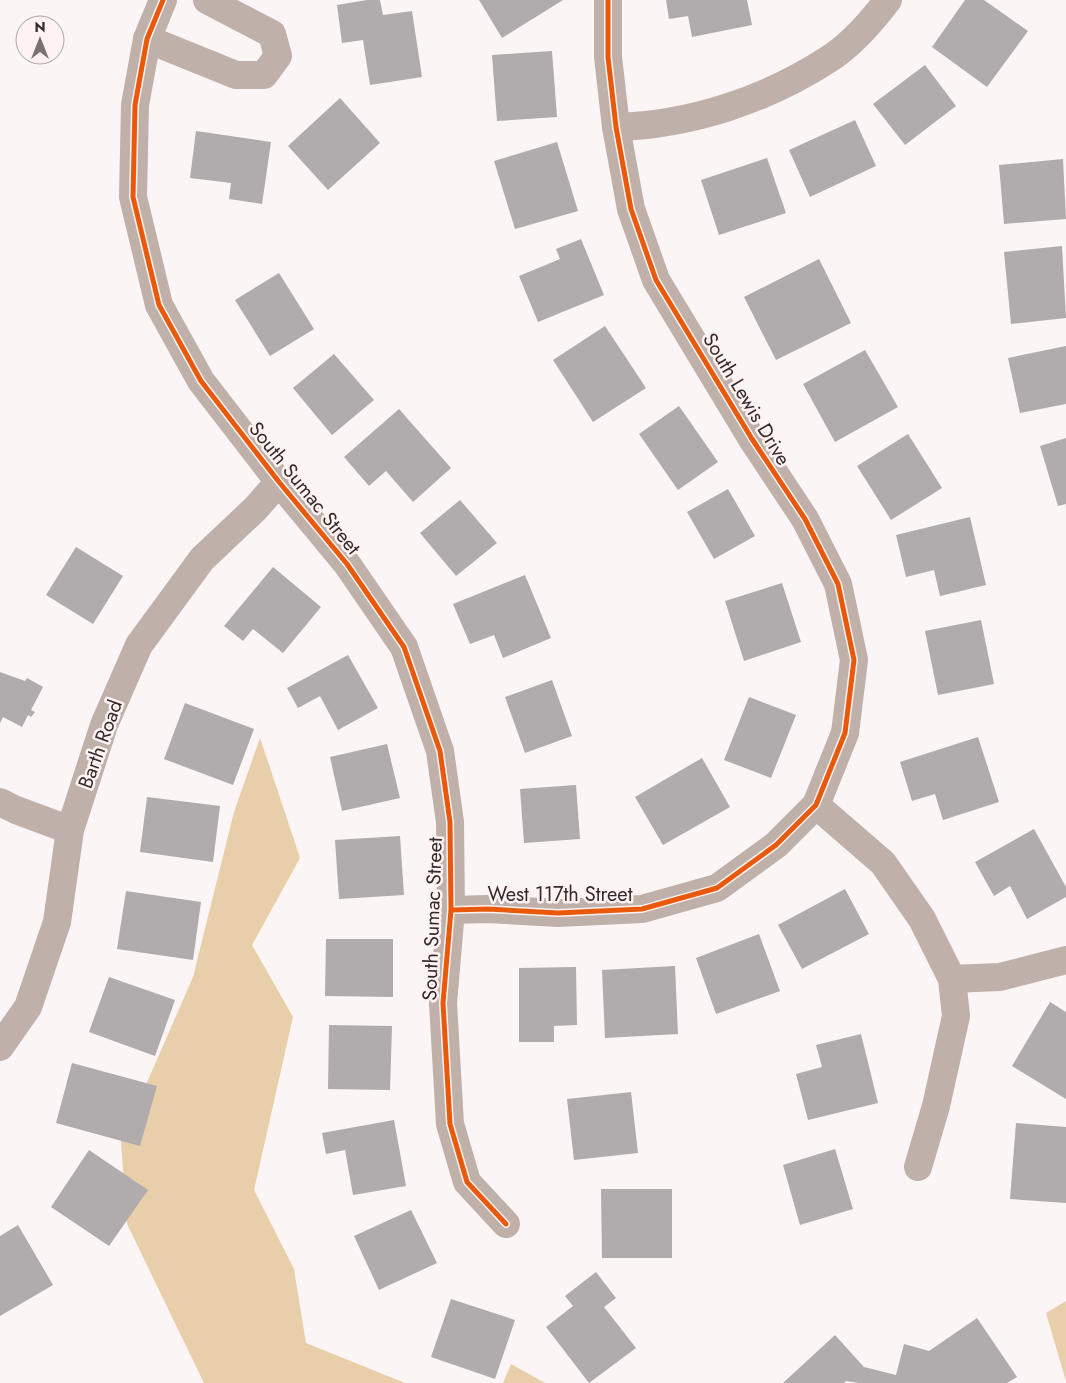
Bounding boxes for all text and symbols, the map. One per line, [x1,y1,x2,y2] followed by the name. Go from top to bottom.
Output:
[15,15,65,65] north arrow
[34,17,46,37] text: N
[696,328,798,471] street label: South Lewis Drive
[242,416,367,561] street label: South Sumac Street
[71,696,130,792] street label: Barth Road
[415,837,450,1001] street label: South Sumac Street
[488,880,633,909] street label: West 117th Street

